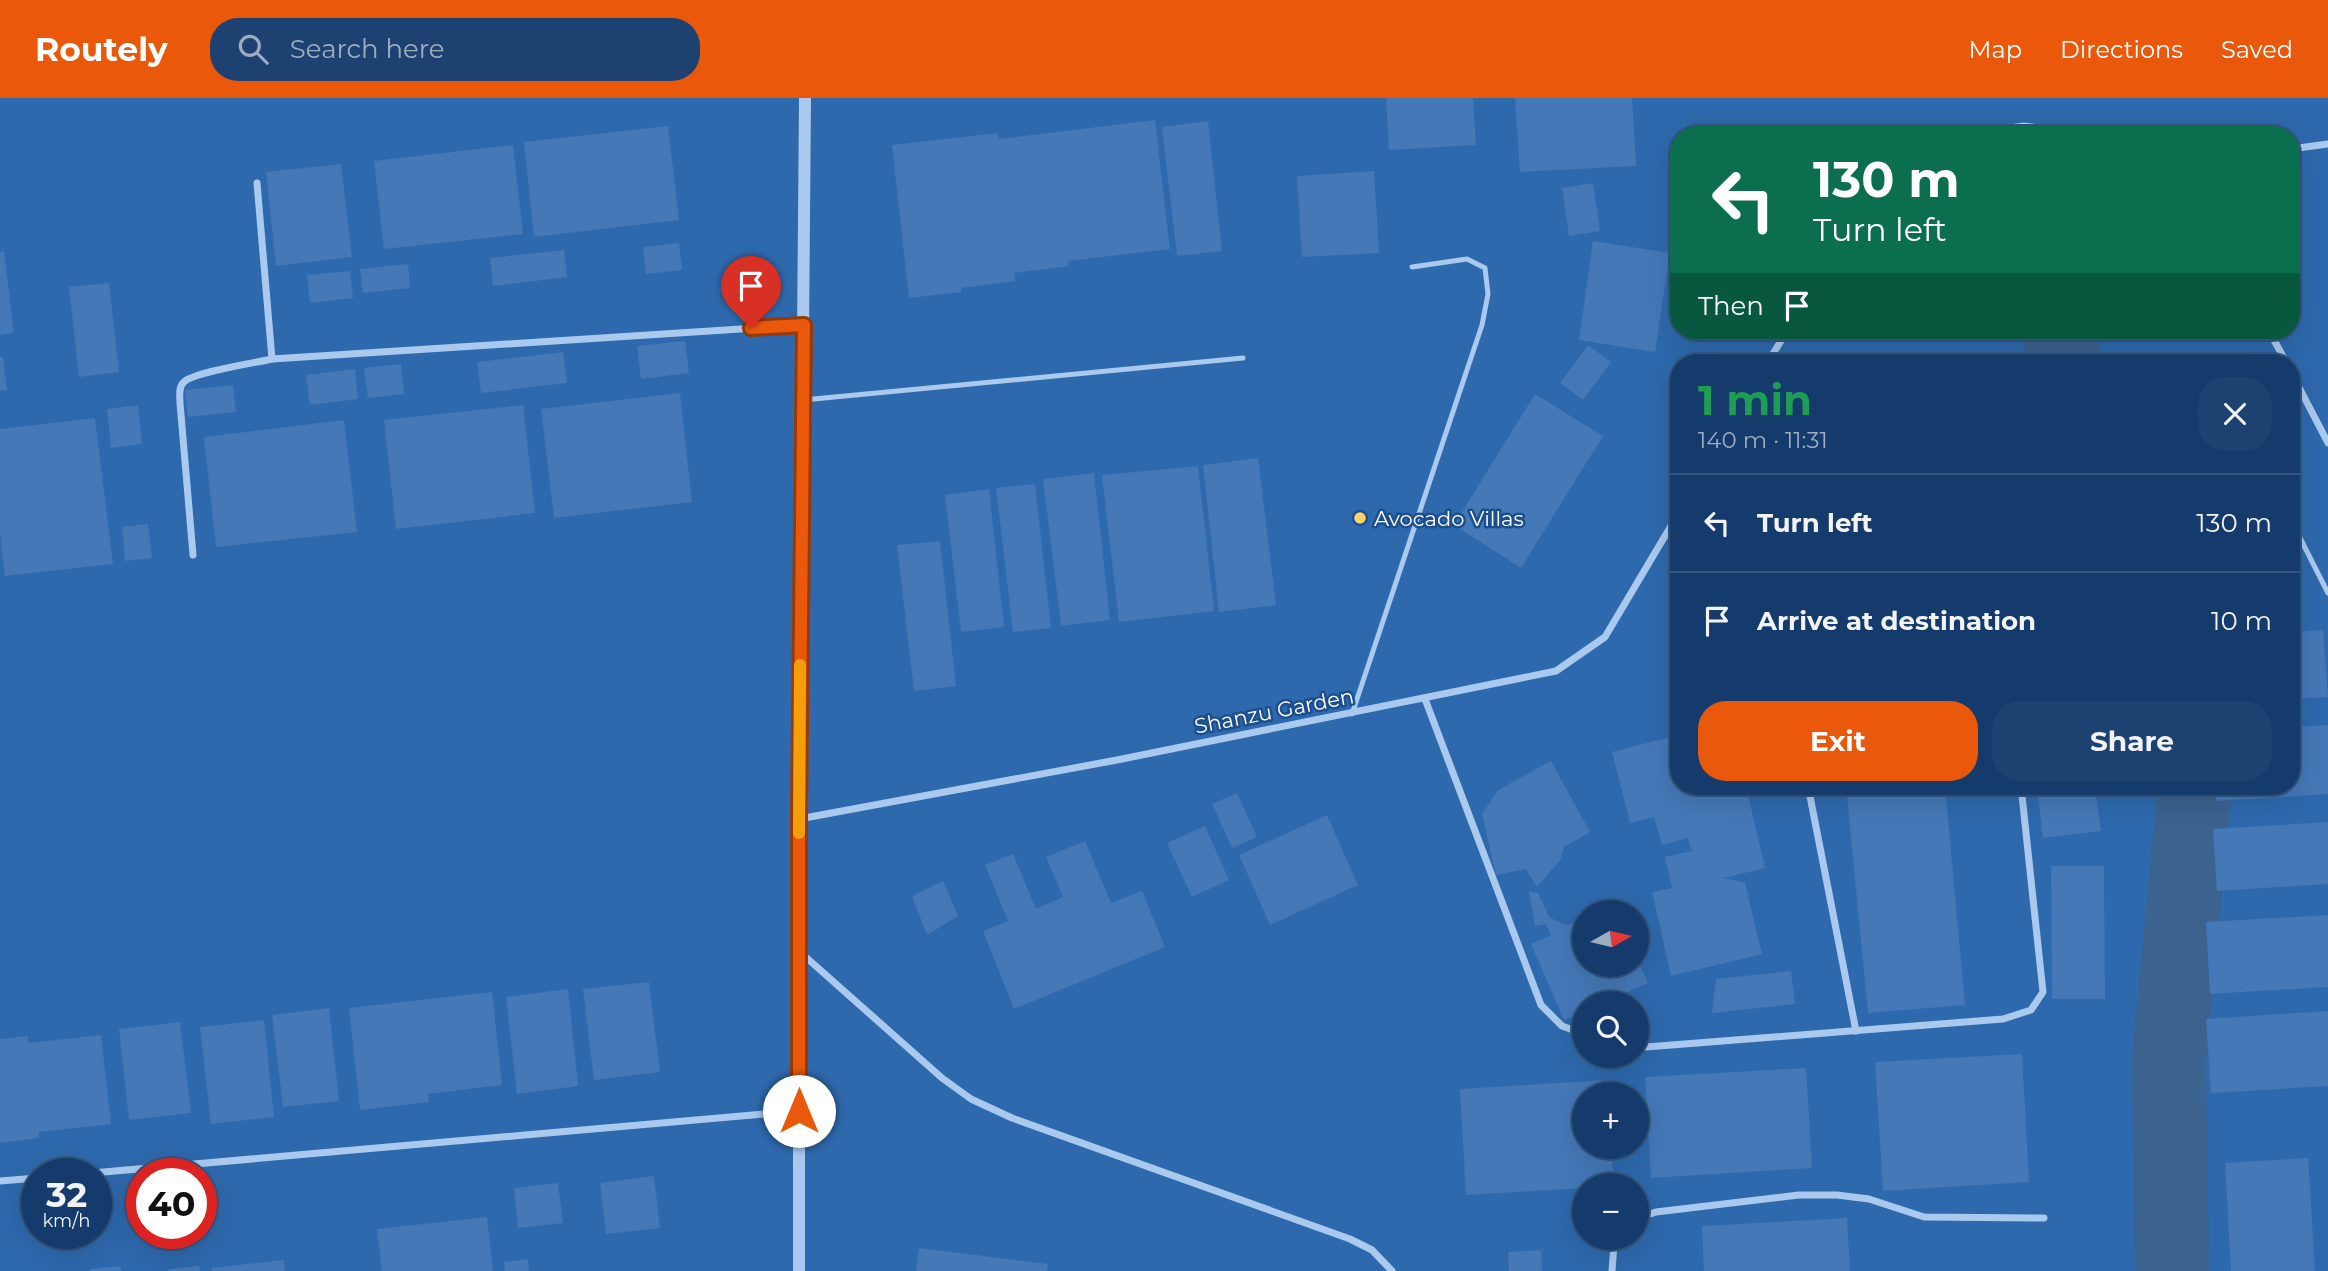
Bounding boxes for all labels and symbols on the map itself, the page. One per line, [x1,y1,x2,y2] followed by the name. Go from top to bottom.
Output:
[721,256,781,328] pin
[1374,506,1524,531] place label: Avocado Villas
[1352,510,1368,526] marker: Avocado Villas
[1192,683,1356,739] street label: Shanzu Garden
[1572,900,1648,976] north arrow
[762,1074,836,1148] position arrow
[126,1158,217,1249] speed limit sign: 40

